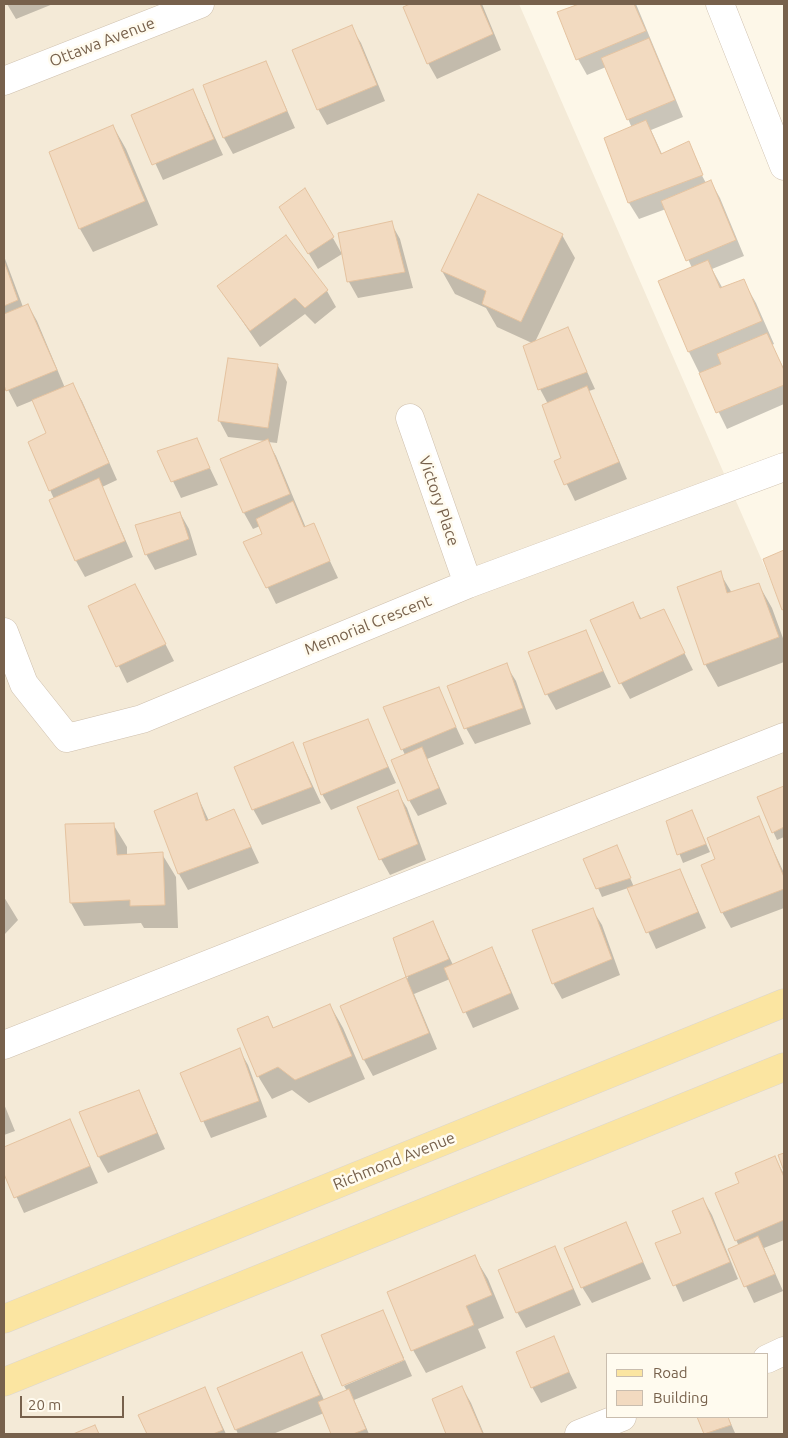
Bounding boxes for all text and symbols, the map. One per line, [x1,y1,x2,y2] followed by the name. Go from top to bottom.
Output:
[47,13,157,71] street label: Ottawa Avenue
[415,454,463,548] street label: Victory Place
[302,591,434,659] street label: Memorial Crescent
[330,1128,458,1194] street label: Richmond Avenue
[606,1353,768,1418] legend
[653,1364,688,1381] text: Road
[22,1386,126,1418] scale bar
[653,1389,708,1406] text: Building
[28,1396,61,1413] text: 20 m

